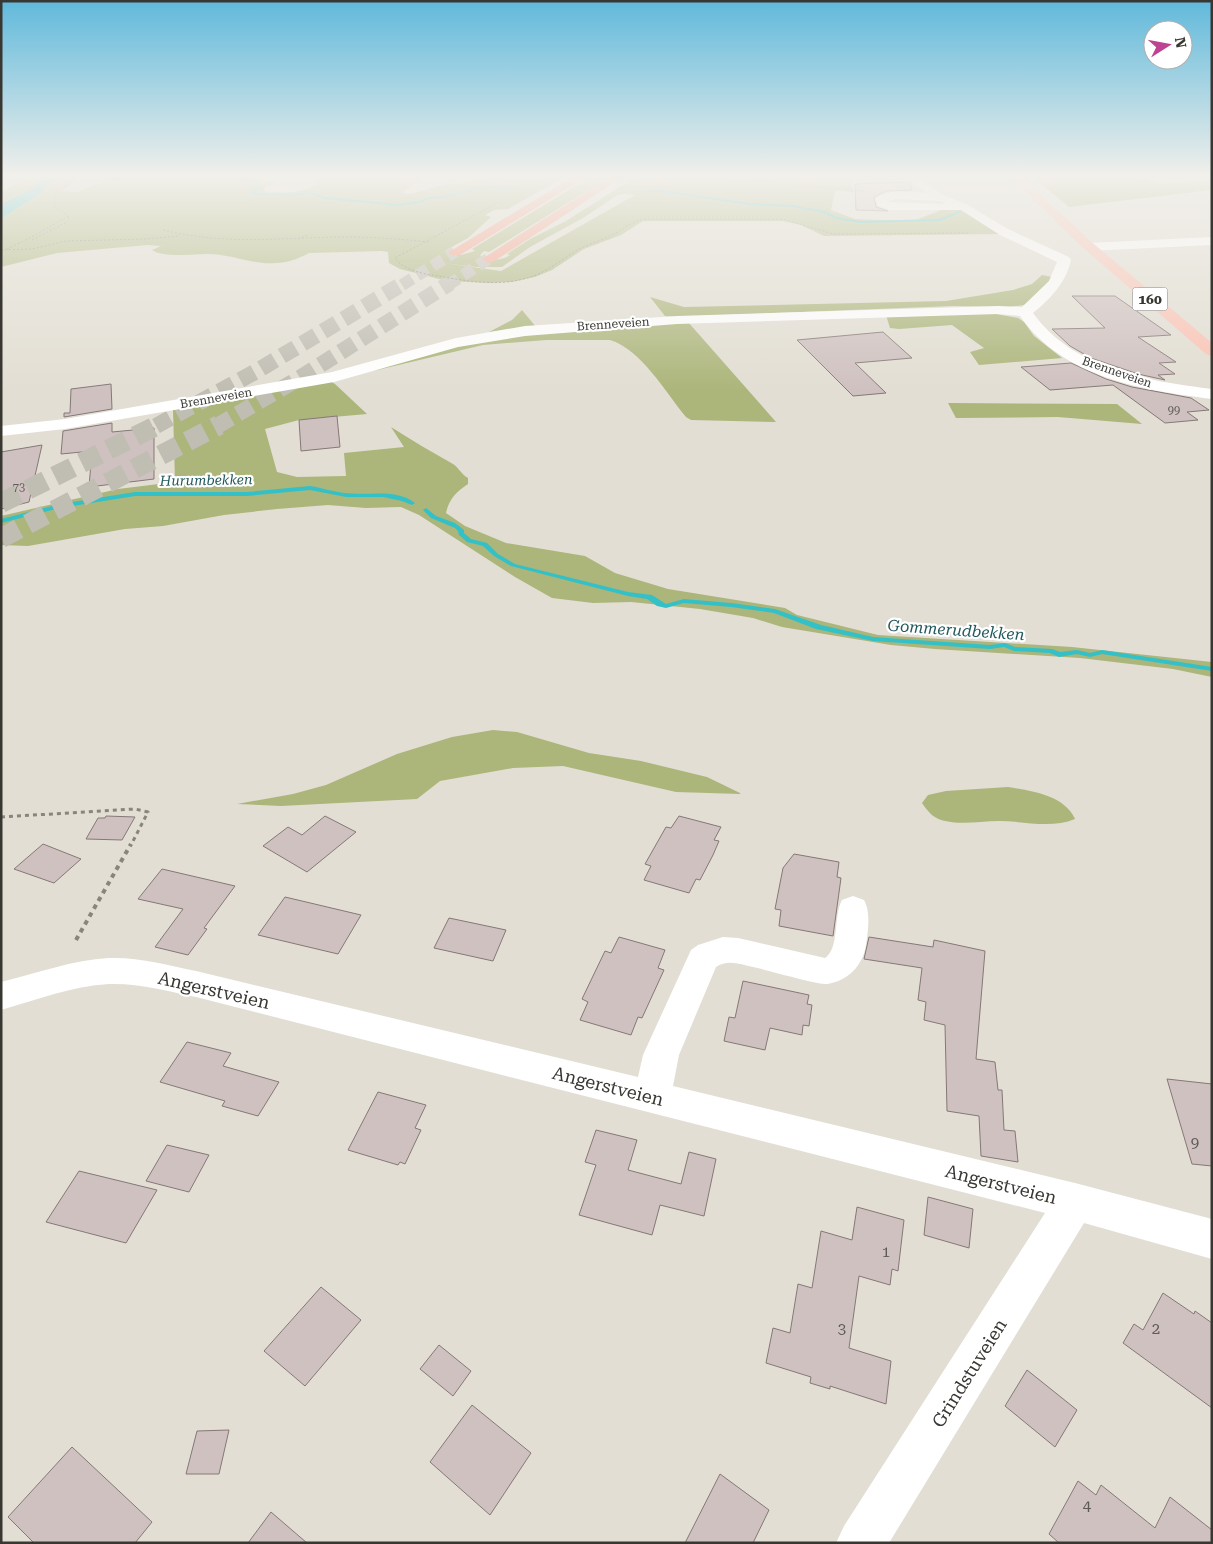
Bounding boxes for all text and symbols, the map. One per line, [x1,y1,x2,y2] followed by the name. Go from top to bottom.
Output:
[1143,20,1193,70] north arrow
[1172,36,1190,50] text: N
[1132,288,1168,310] road number: 160
[576,314,650,334] street label: Brenneveien
[1080,354,1154,391] street label: Brenneveien
[179,385,253,411] street label: Brenneveien
[1168,404,1180,417] house number: 99
[158,471,253,489] water label: Hurumbekken
[13,481,25,494] house number: 73
[887,616,1025,644] water label: Gommerudbekken
[156,967,272,1013] street label: Angerstveien
[550,1062,666,1110] street label: Angerstveien
[1191,1134,1199,1152] house number: 9
[943,1160,1059,1208] street label: Angerstveien
[882,1243,890,1261] house number: 1
[927,1315,1011,1431] street label: Grindstuveien
[838,1320,846,1338] house number: 3
[1152,1320,1160,1338] house number: 2
[1083,1497,1092,1515] house number: 4

